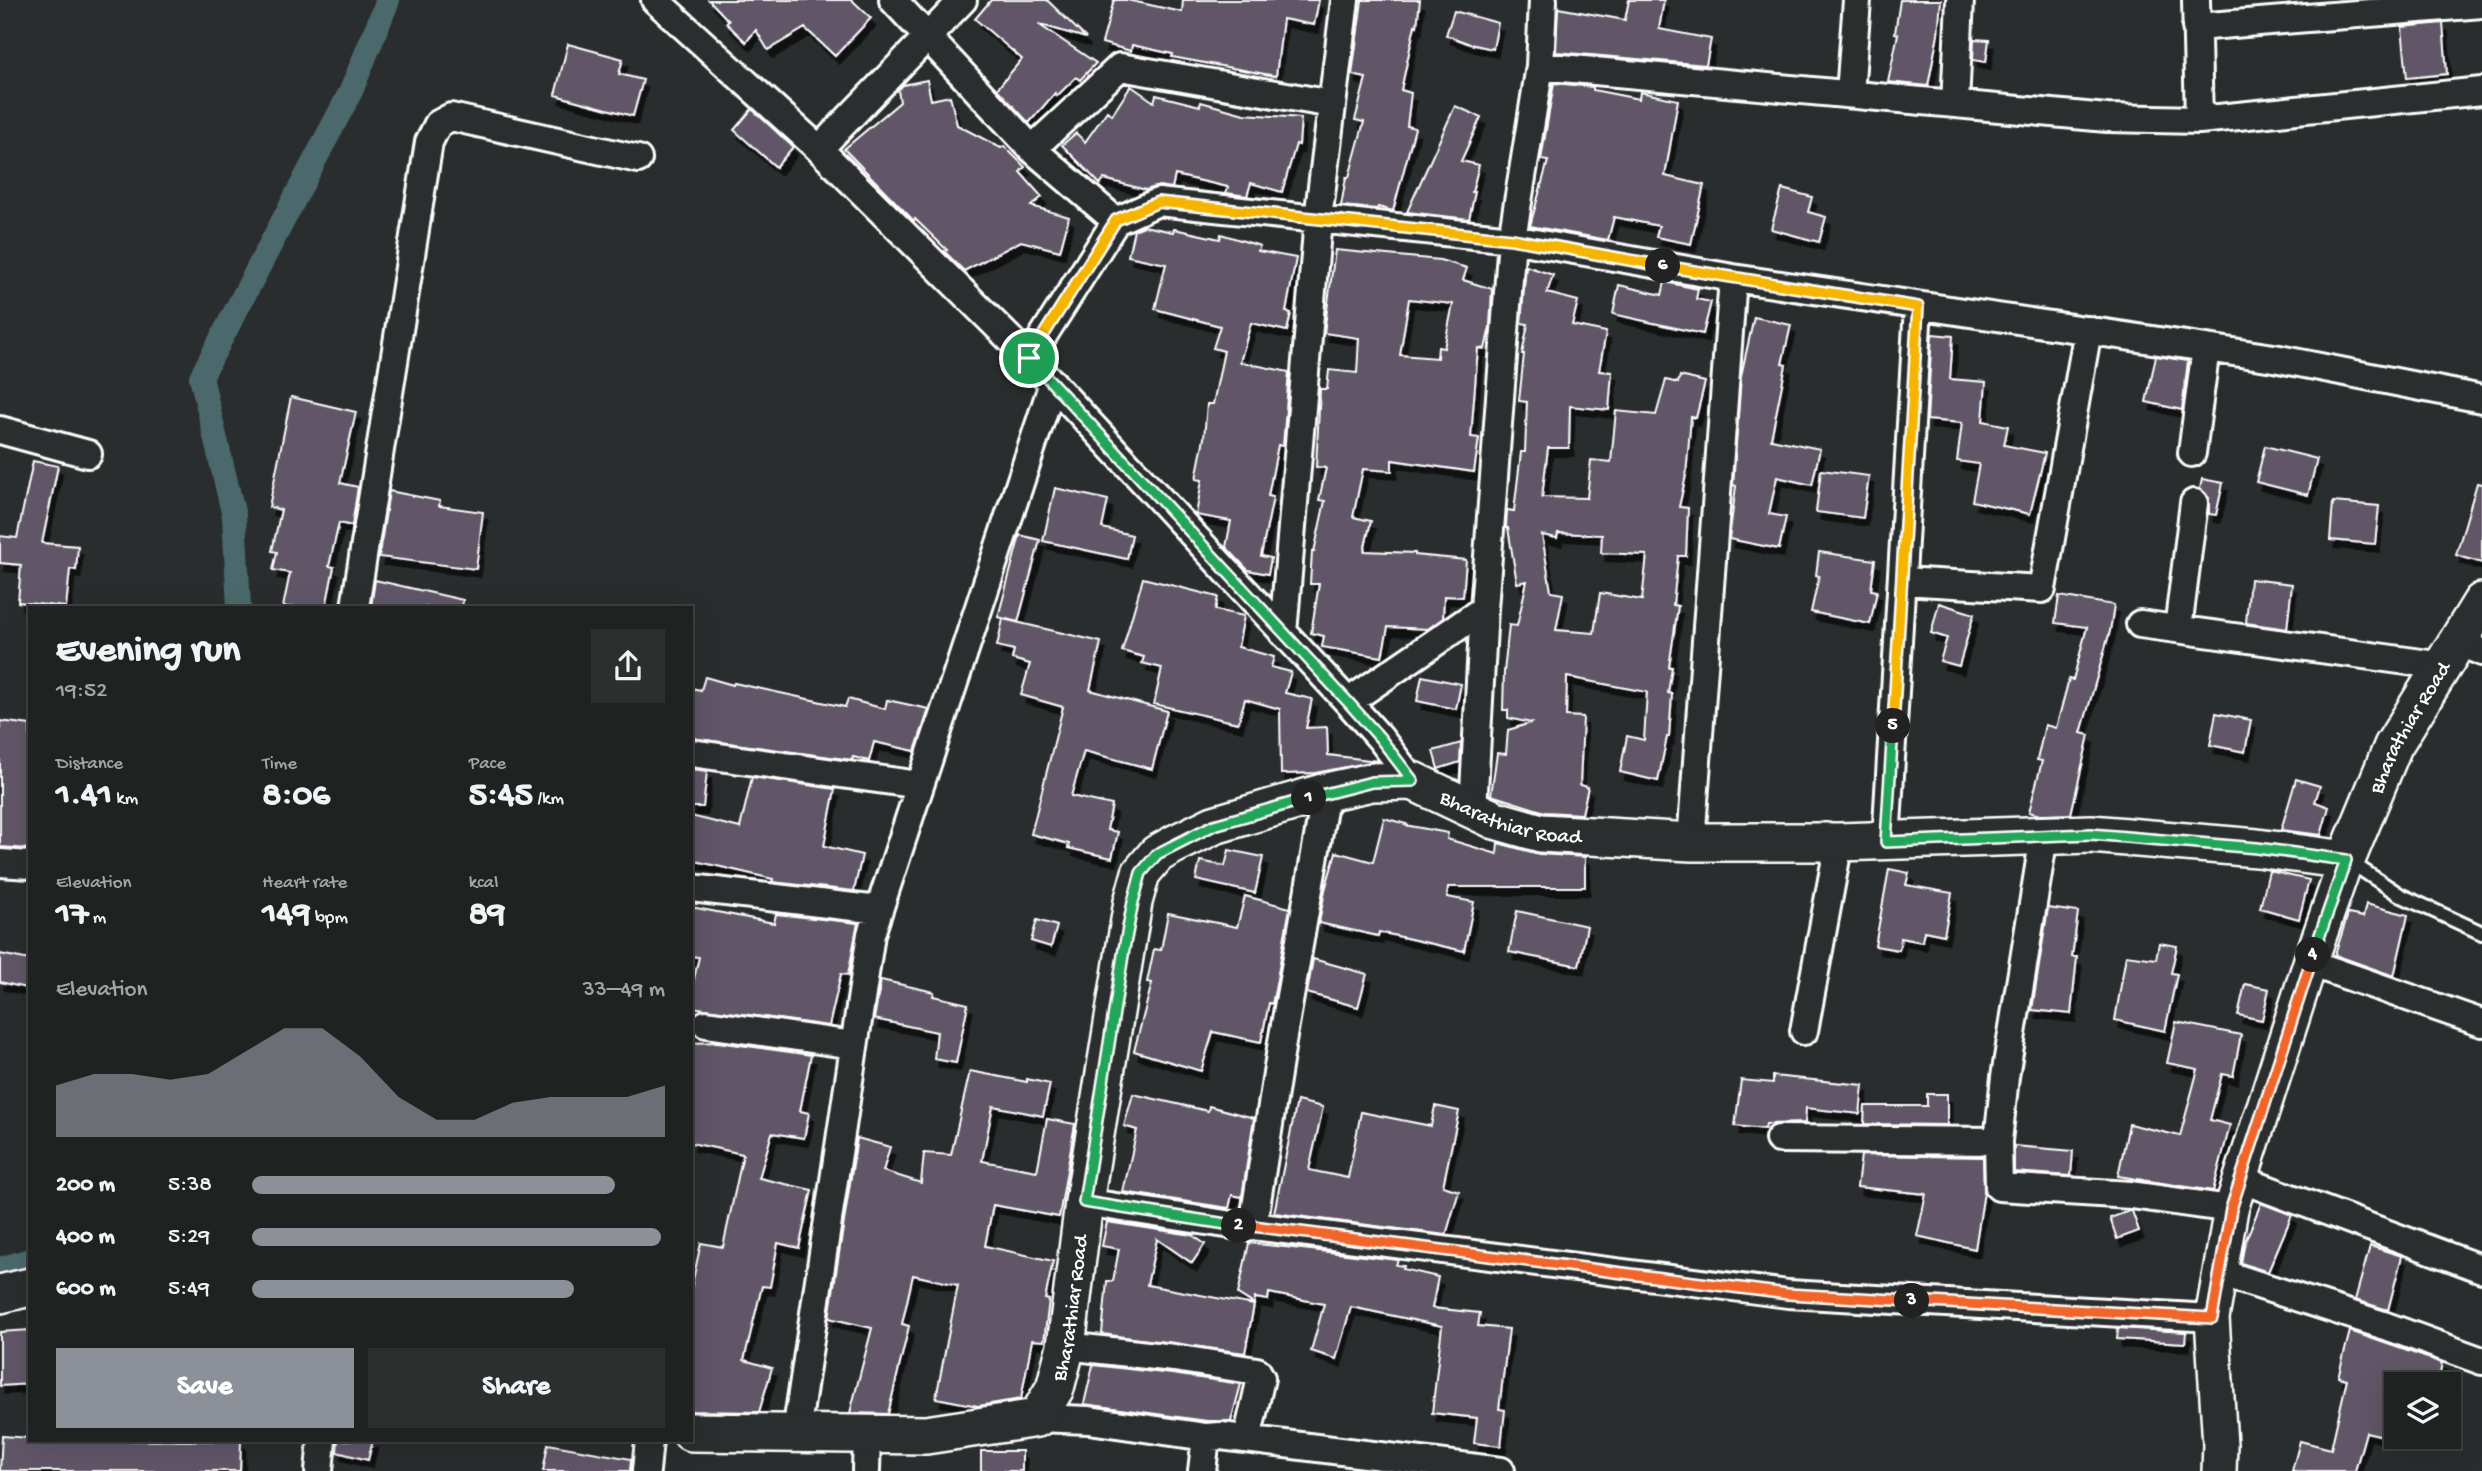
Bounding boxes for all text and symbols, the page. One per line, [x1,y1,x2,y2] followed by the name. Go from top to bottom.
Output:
[1646,248,1680,284] pin: 6
[1658,254,1667,277] text: 6
[999,328,1059,388] pin
[1010,339,1048,377] icon: arrive
[591,629,665,703] button: share
[56,630,240,674] text: Evening run
[2365,657,2459,799] street label: Bharathiar Road
[56,678,107,705] text: 19:52
[1876,708,1910,744] pin: 5
[1888,714,1898,737] text: 5
[56,753,123,776] text: Distance
[262,753,297,776] text: Time
[469,753,506,776] text: Pace
[56,776,112,817] text: 1.41
[262,776,330,817] text: 8:06
[469,776,533,817] text: 5:45
[1292,780,1326,816] pin: 1
[1305,786,1312,809] text: 1
[1434,786,1584,851] street label: Bharathiar Road
[112,788,138,811] text: km
[533,788,564,811] text: /km
[56,872,132,895] text: Elevation
[262,872,347,895] text: Heart rate
[469,872,498,895] text: kcal
[56,895,88,936] text: 17
[262,895,311,936] text: 149
[469,895,505,936] text: 89
[88,907,106,930] text: m
[311,907,348,930] text: bpm
[2296,937,2330,972] pin: 4
[2308,943,2317,966] text: 4
[56,977,147,1004] text: Elevation
[583,977,665,1004] text: 33–49 m
[56,1172,115,1199] text: 200 m
[168,1172,212,1199] text: 5:38
[1222,1208,1256,1244] pin: 2
[1234,1214,1243,1237] text: 2
[56,1224,115,1251] text: 400 m
[168,1224,210,1251] text: 5:29
[1048,1232,1096,1385] street label: Bharathiar Road
[56,1276,116,1303] text: 600 m
[168,1276,210,1303] text: 5:49
[1895,1284,1930,1318] pin: 3
[1907,1289,1916,1312] text: 3
[56,1348,354,1428] button: Save
[368,1348,665,1428] button: Share
[2384,1372,2461,1449] map controls
[2384,1372,2461,1449] button: layers

